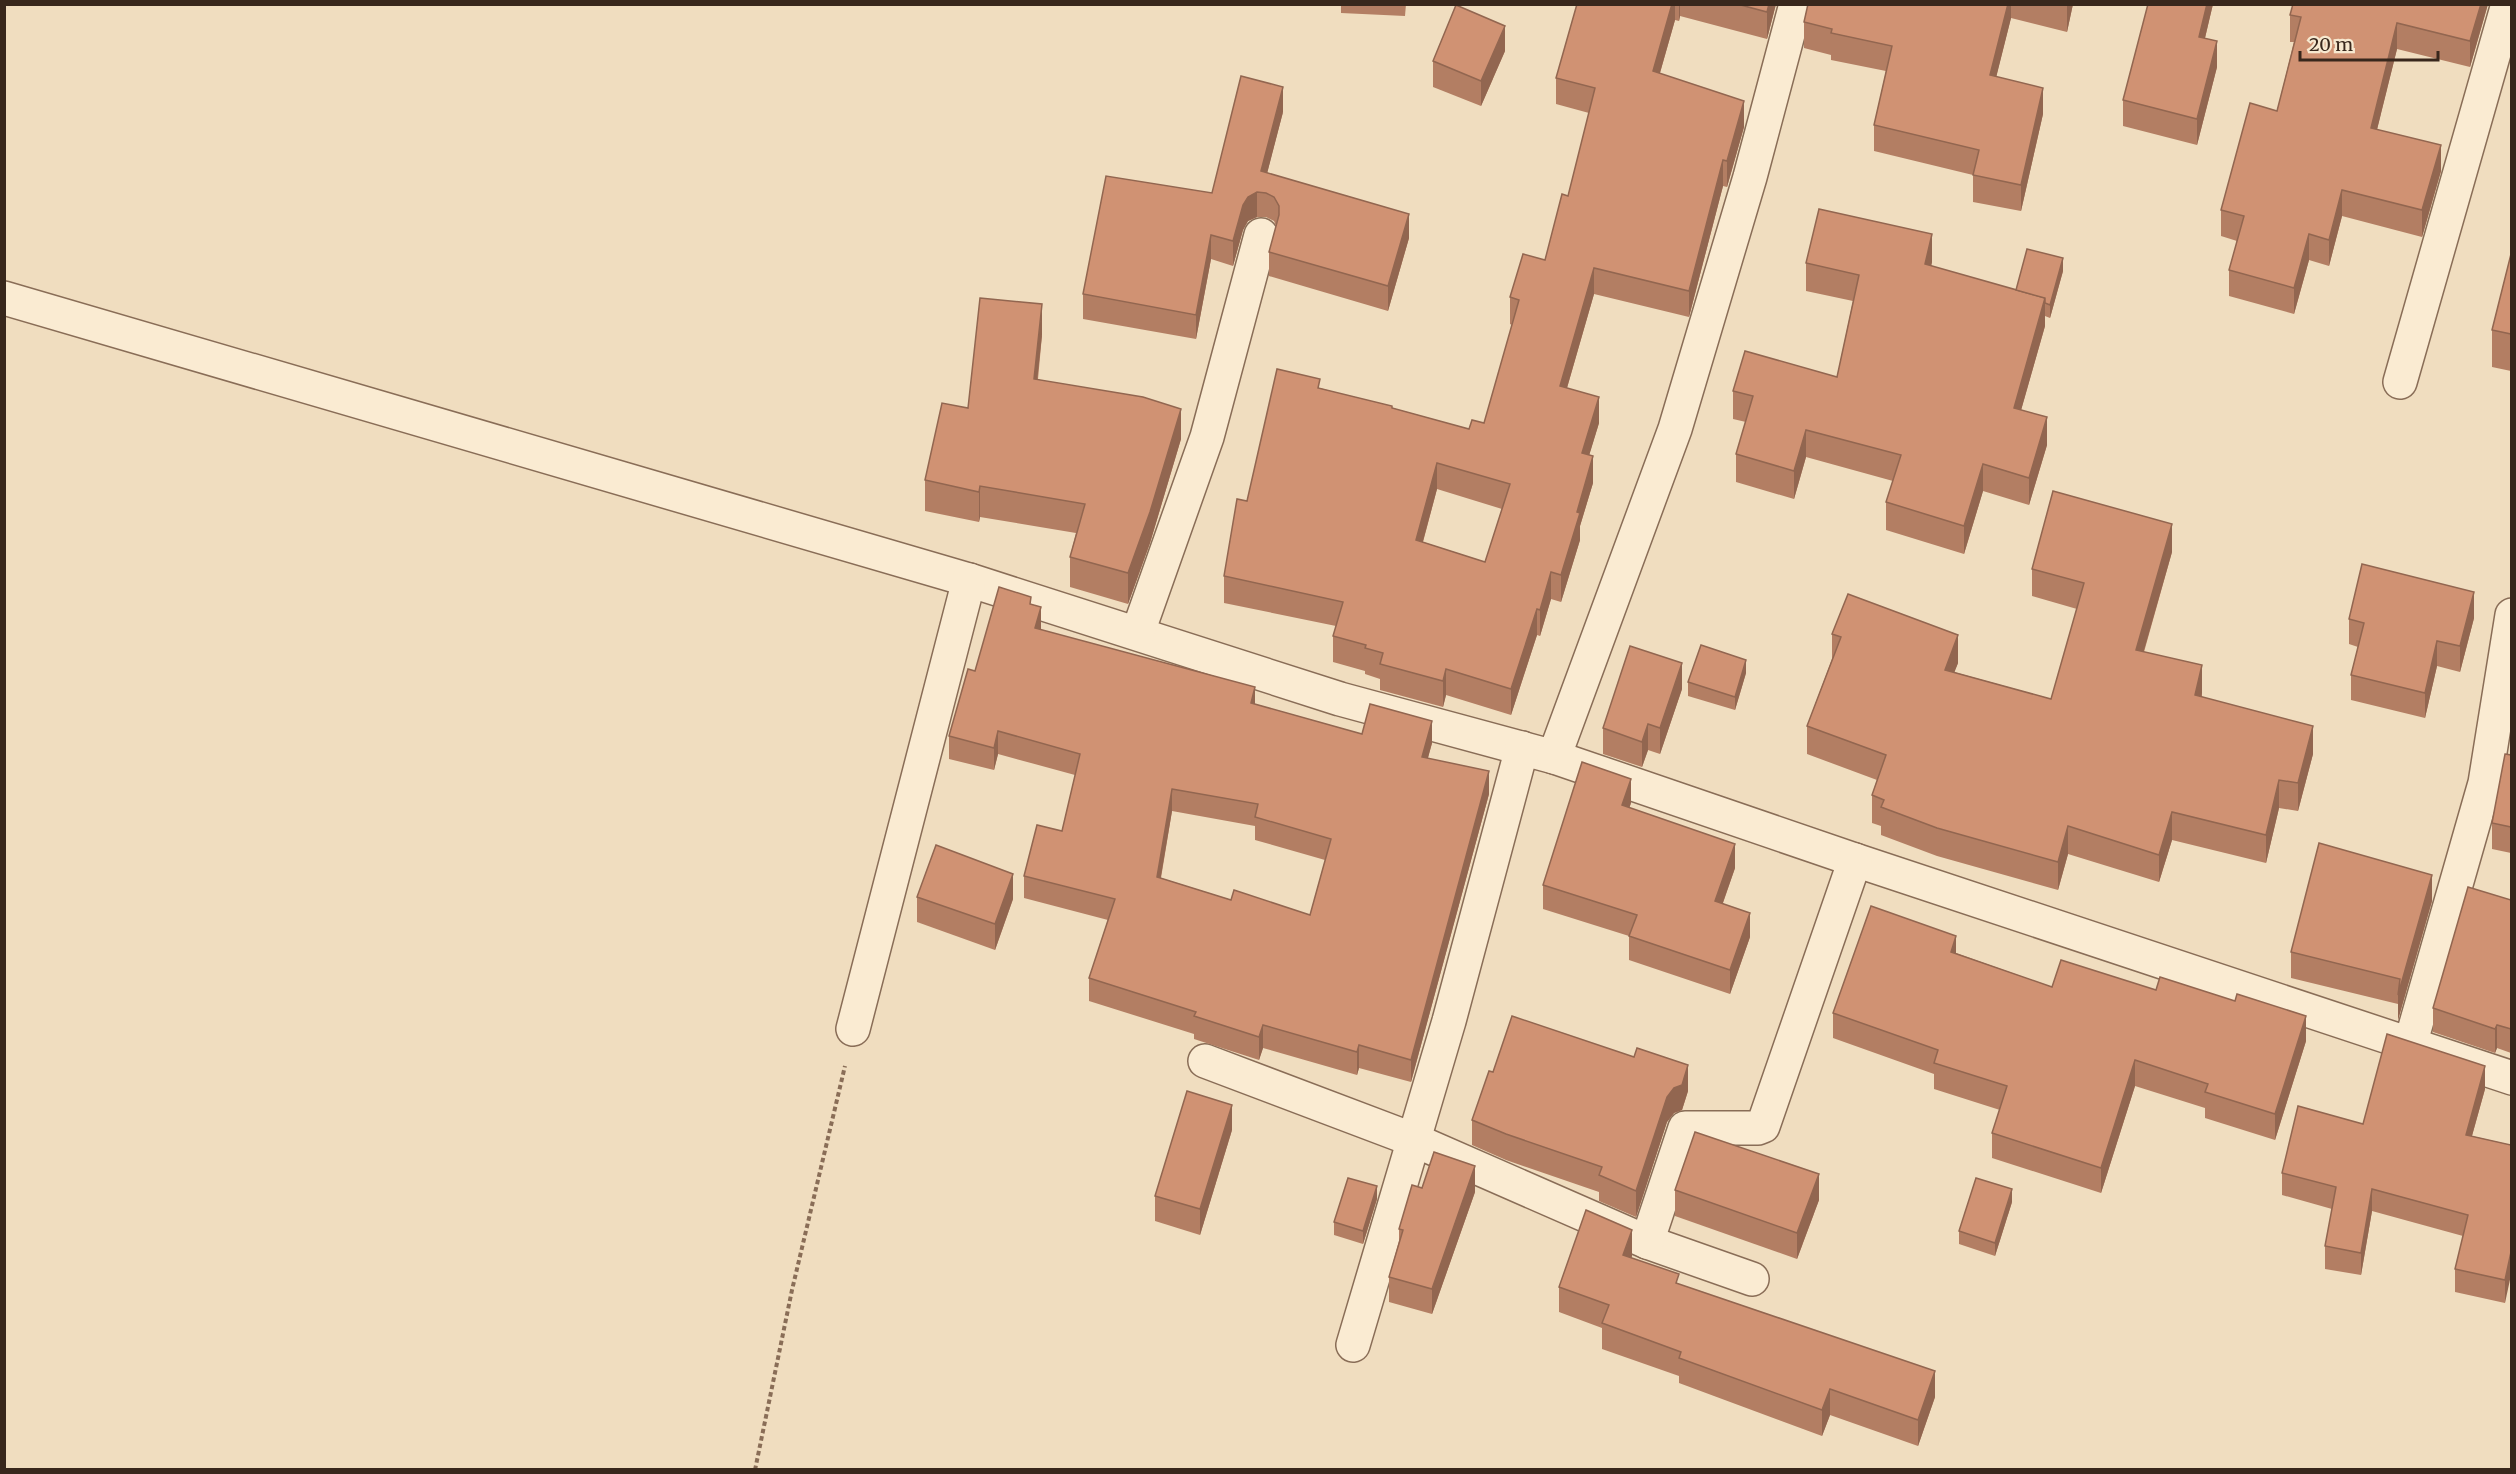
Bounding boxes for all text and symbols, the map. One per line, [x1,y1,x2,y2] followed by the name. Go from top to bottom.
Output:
[2300,24,2438,62] scale bar
[2309,33,2353,56] text: 20 m

